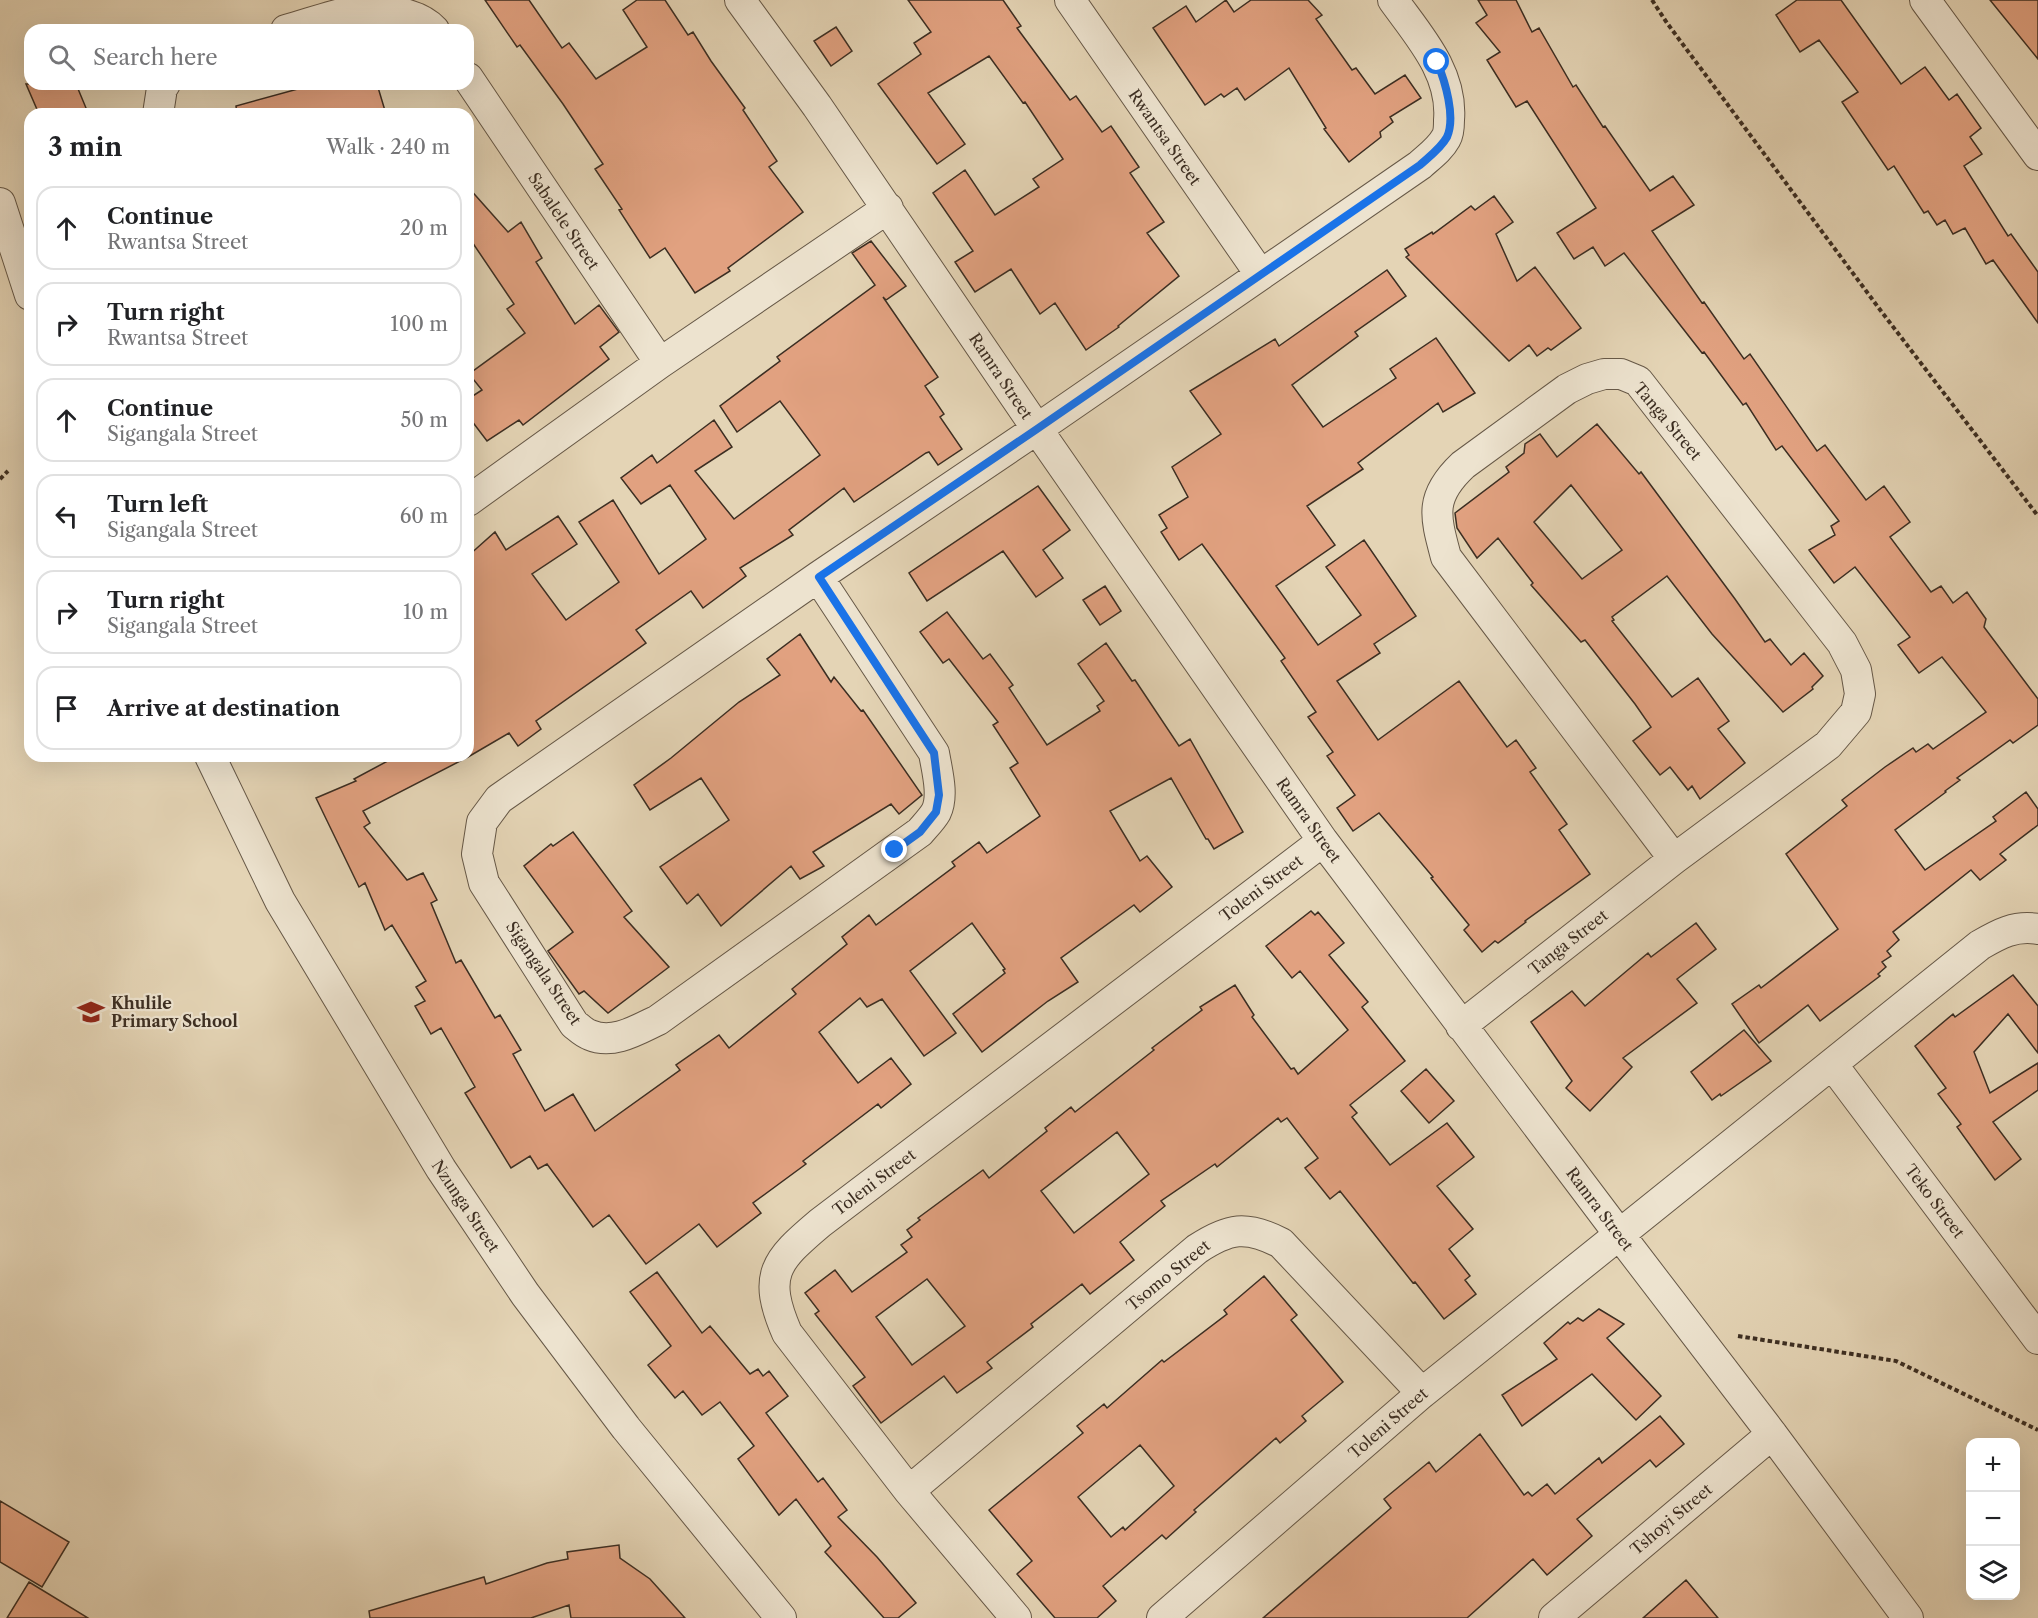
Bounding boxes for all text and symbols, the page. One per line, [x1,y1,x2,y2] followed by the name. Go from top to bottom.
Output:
[24,24,474,90] search box
[45,41,78,74] icon: search
[93,44,218,71] text: Search here
[1423,48,1449,74] route start
[1124,85,1206,189] street label: Rwantsa Street
[48,131,122,163] text: 3 min
[326,135,450,159] text: Walk · 240 m
[524,169,604,274] street label: Sabalele Street
[107,203,213,230] text: Continue
[50,212,83,245] icon: ahead
[400,216,448,240] text: 20 m
[107,230,248,254] text: Rwantsa Street
[107,299,225,326] text: Turn right
[50,308,83,341] icon: right
[390,312,448,336] text: 100 m
[107,326,248,350] text: Rwantsa Street
[965,329,1037,423] street label: Ramra Street
[1630,378,1706,464] street label: Tanga Street
[107,395,213,422] text: Continue
[50,404,83,437] icon: ahead
[401,408,448,432] text: 50 m
[107,422,258,446] text: Sigangala Street
[107,491,208,518] text: Turn left
[50,500,83,533] icon: left
[400,504,448,528] text: 60 m
[107,518,258,542] text: Sigangala Street
[107,587,225,614] text: Turn right
[50,596,83,629] icon: right
[403,600,448,624] text: 10 m
[107,614,258,638] text: Sigangala Street
[50,692,83,725] icon: arrive
[107,695,340,722] text: Arrive at destination
[1272,773,1346,867] street label: Ramra Street
[881,836,907,862] route end
[1216,850,1307,926] street label: Toleni Street
[1524,905,1612,979] street label: Tanga Street
[502,917,586,1029] street label: Sigangala Street
[111,993,238,1031] place label: Khulile Primary School
[76,997,106,1027] school or university icon: Khulile Primary School
[829,1144,920,1220] street label: Toleni Street
[428,1156,504,1256] street label: Nzunga Street
[1901,1160,1970,1242] street label: Teko Street
[1562,1163,1638,1255] street label: Ramra Street
[1122,1235,1214,1315] street label: Tsomo Street
[1344,1383,1432,1463] street label: Toleni Street
[1966,1438,2020,1600] map controls
[1966,1438,2020,1492] button: +
[1626,1479,1716,1559] street label: Tshoyi Street
[1966,1492,2020,1546] button: −
[1966,1546,2020,1600] button: layers

